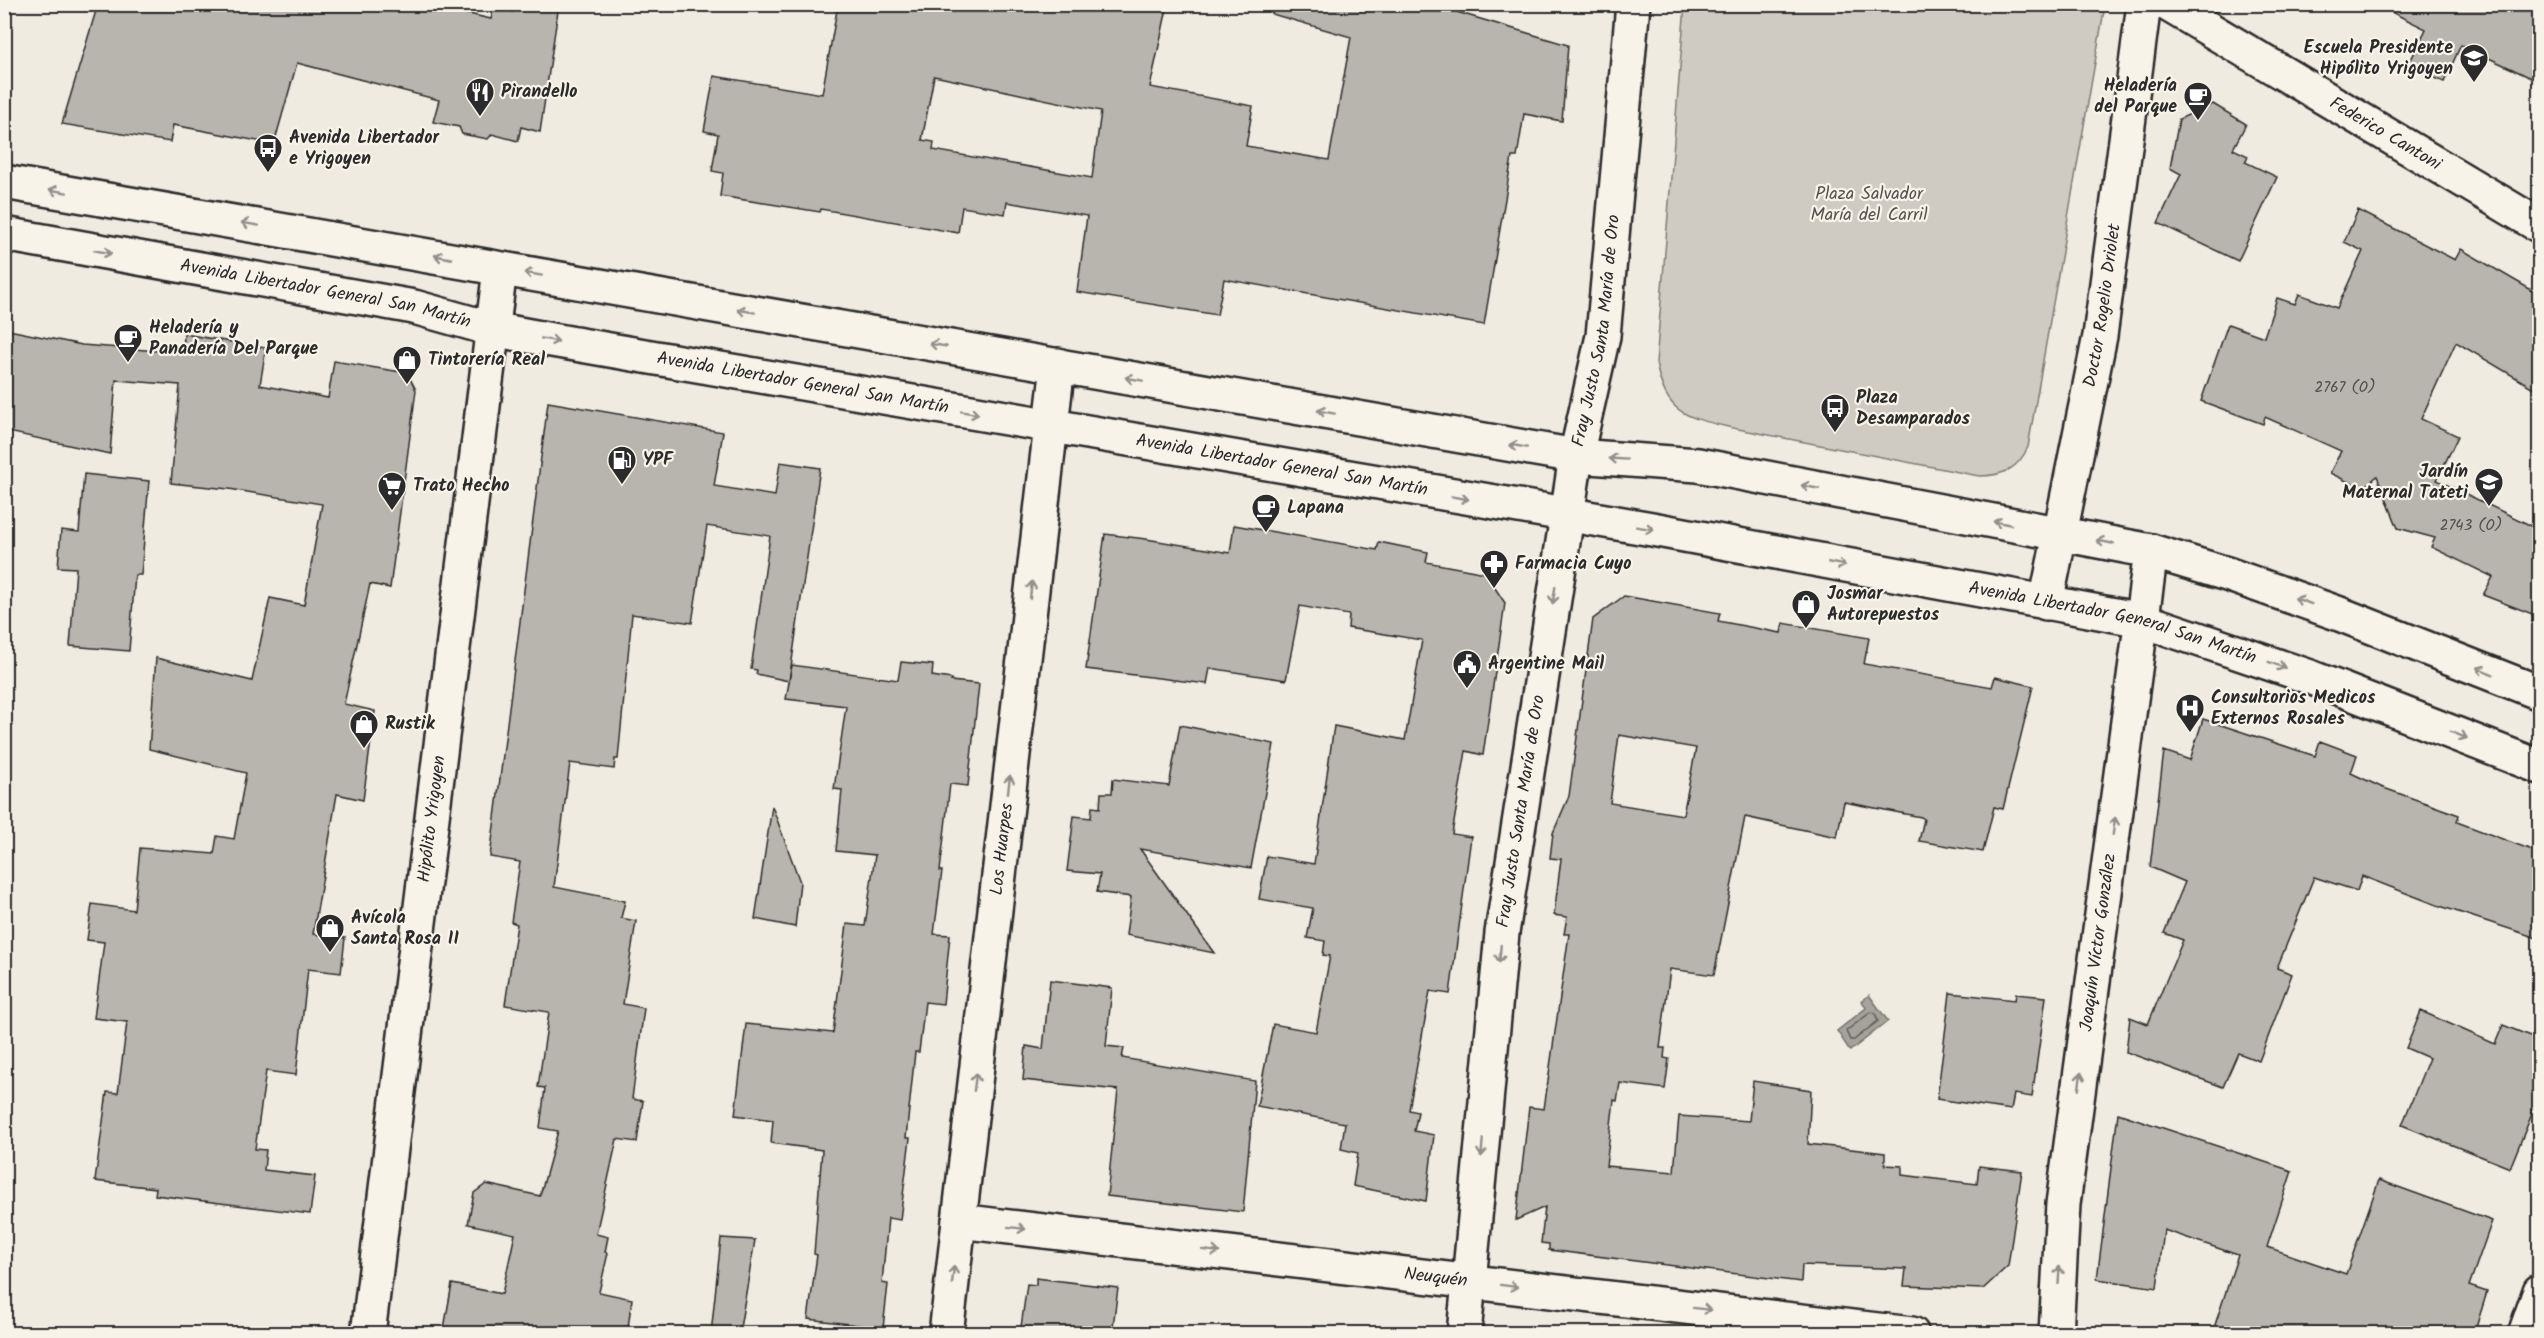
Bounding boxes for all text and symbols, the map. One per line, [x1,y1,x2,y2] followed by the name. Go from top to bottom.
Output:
[2304,34,2453,84] place label: Escuela Presidente Hipólito Yrigoyen
[2458,42,2490,84] school or university icon: Escuela Presidente Hipólito Yrigoyen
[2094,72,2177,122] place label: Heladería del Parque
[464,76,496,118] restaurant icon: Pirandello
[501,78,578,107] place label: Pirandello
[2182,80,2214,122] cafe icon: Heladería del Parque
[2324,89,2447,179] street label: Federico Cantoni
[289,124,440,174] place label: Avenida Libertador e Yrigoyen
[252,132,284,174] bus stop icon: Avenida Libertador e Yrigoyen
[1810,180,1928,230] park label: Plaza Salvador María del Carril
[49,186,69,197] one-way arrow
[1564,213,1628,450] street label: Fray Justo Santa María de Oro
[241,219,261,230] one-way arrow
[2075,221,2129,390] street label: Doctor Rogelio Driolet
[93,247,113,258] one-way arrow
[178,251,474,337] street label: Avenida Libertador General San Martín
[433,251,453,262] one-way arrow
[524,268,543,279] one-way arrow
[736,306,756,317] one-way arrow
[149,314,318,364] place label: Heladería y Panadería Del Parque
[112,322,144,364] cafe icon: Heladería y Panadería Del Parque
[540,335,559,346] one-way arrow
[929,339,948,350] one-way arrow
[391,344,423,386] shop icon: Tintorería Real
[655,344,951,422] street label: Avenida Libertador General San Martín
[428,346,545,375] place label: Tintorería Real
[1125,373,1144,384] one-way arrow
[2315,376,2375,400] house number: 2767 (O)
[1856,384,1971,434] place label: Plaza Desamparados
[1819,392,1851,434] bus stop icon: Plaza Desamparados
[1317,407,1337,418] one-way arrow
[959,408,979,419] one-way arrow
[1134,426,1430,505] street label: Avenida Libertador General San Martín
[1509,440,1529,451] one-way arrow
[606,444,638,486] fuel station icon: YPF
[643,446,674,475] place label: YPF
[1608,453,1628,464] one-way arrow
[2342,458,2468,508] place label: Jardín Maternal Tateti
[2473,466,2505,508] school or university icon: Jardín Maternal Tateti
[376,470,408,512] supermarket icon: Trato Hecho
[413,472,509,501] place label: Trato Hecho
[1801,481,1821,492] one-way arrow
[1250,492,1282,534] cafe icon: Lapana
[1449,493,1469,504] one-way arrow
[1287,494,1344,523] place label: Lapana
[2440,514,2502,538] house number: 2743 (O)
[1993,517,2012,528] one-way arrow
[1635,523,1655,534] one-way arrow
[2096,536,2116,547] one-way arrow
[1478,548,1510,590] pharmacy icon: Farmacia Cuyo
[1515,550,1631,579] place label: Farmacia Cuyo
[1827,559,1846,570] one-way arrow
[1966,574,2260,672] street label: Avenida Libertador General San Martín
[1026,580,1037,600] one-way arrow
[1827,580,1940,630] place label: Josmar Autorepuestos
[1549,584,1560,604] one-way arrow
[1790,588,1822,630] shop icon: Josmar Autorepuestos
[2295,594,2313,605] one-way arrow
[1451,648,1483,690] public building icon: Argentine Mail
[1488,650,1604,679] place label: Argentine Mail
[2267,660,2286,671] one-way arrow
[2476,665,2495,676] one-way arrow
[2211,684,2376,734] place label: Consultorios Medicos Externos Rosales
[2174,692,2206,734] hospital icon: Consultorios Medicos Externos Rosales
[1489,693,1553,930] street label: Fray Justo Santa María de Oro
[348,708,380,750] shop icon: Rustik
[385,710,436,739] place label: Rustik
[2449,730,2468,741] one-way arrow
[410,754,454,884] street label: Hipólito Yrigoyen
[1004,774,1015,794] one-way arrow
[982,801,1022,897] street label: Los Huarpes
[2109,816,2120,836] one-way arrow
[2072,852,2125,1033] street label: Joaquín Víctor González
[351,904,459,954] place label: Avícola Santa Rosa II
[314,912,346,954] shop icon: Avícola Santa Rosa II
[1494,943,1505,963] one-way arrow
[970,1072,981,1092] one-way arrow
[2074,1072,2085,1092] one-way arrow
[1476,1137,1487,1157] one-way arrow
[1007,1223,1027,1234] one-way arrow
[1200,1246,1220,1257] one-way arrow
[1402,1259,1469,1296] street label: Neuquén
[948,1266,959,1286] one-way arrow
[2054,1266,2065,1286] one-way arrow
[1498,1281,1518,1292] one-way arrow
[1692,1304,1712,1315] one-way arrow

